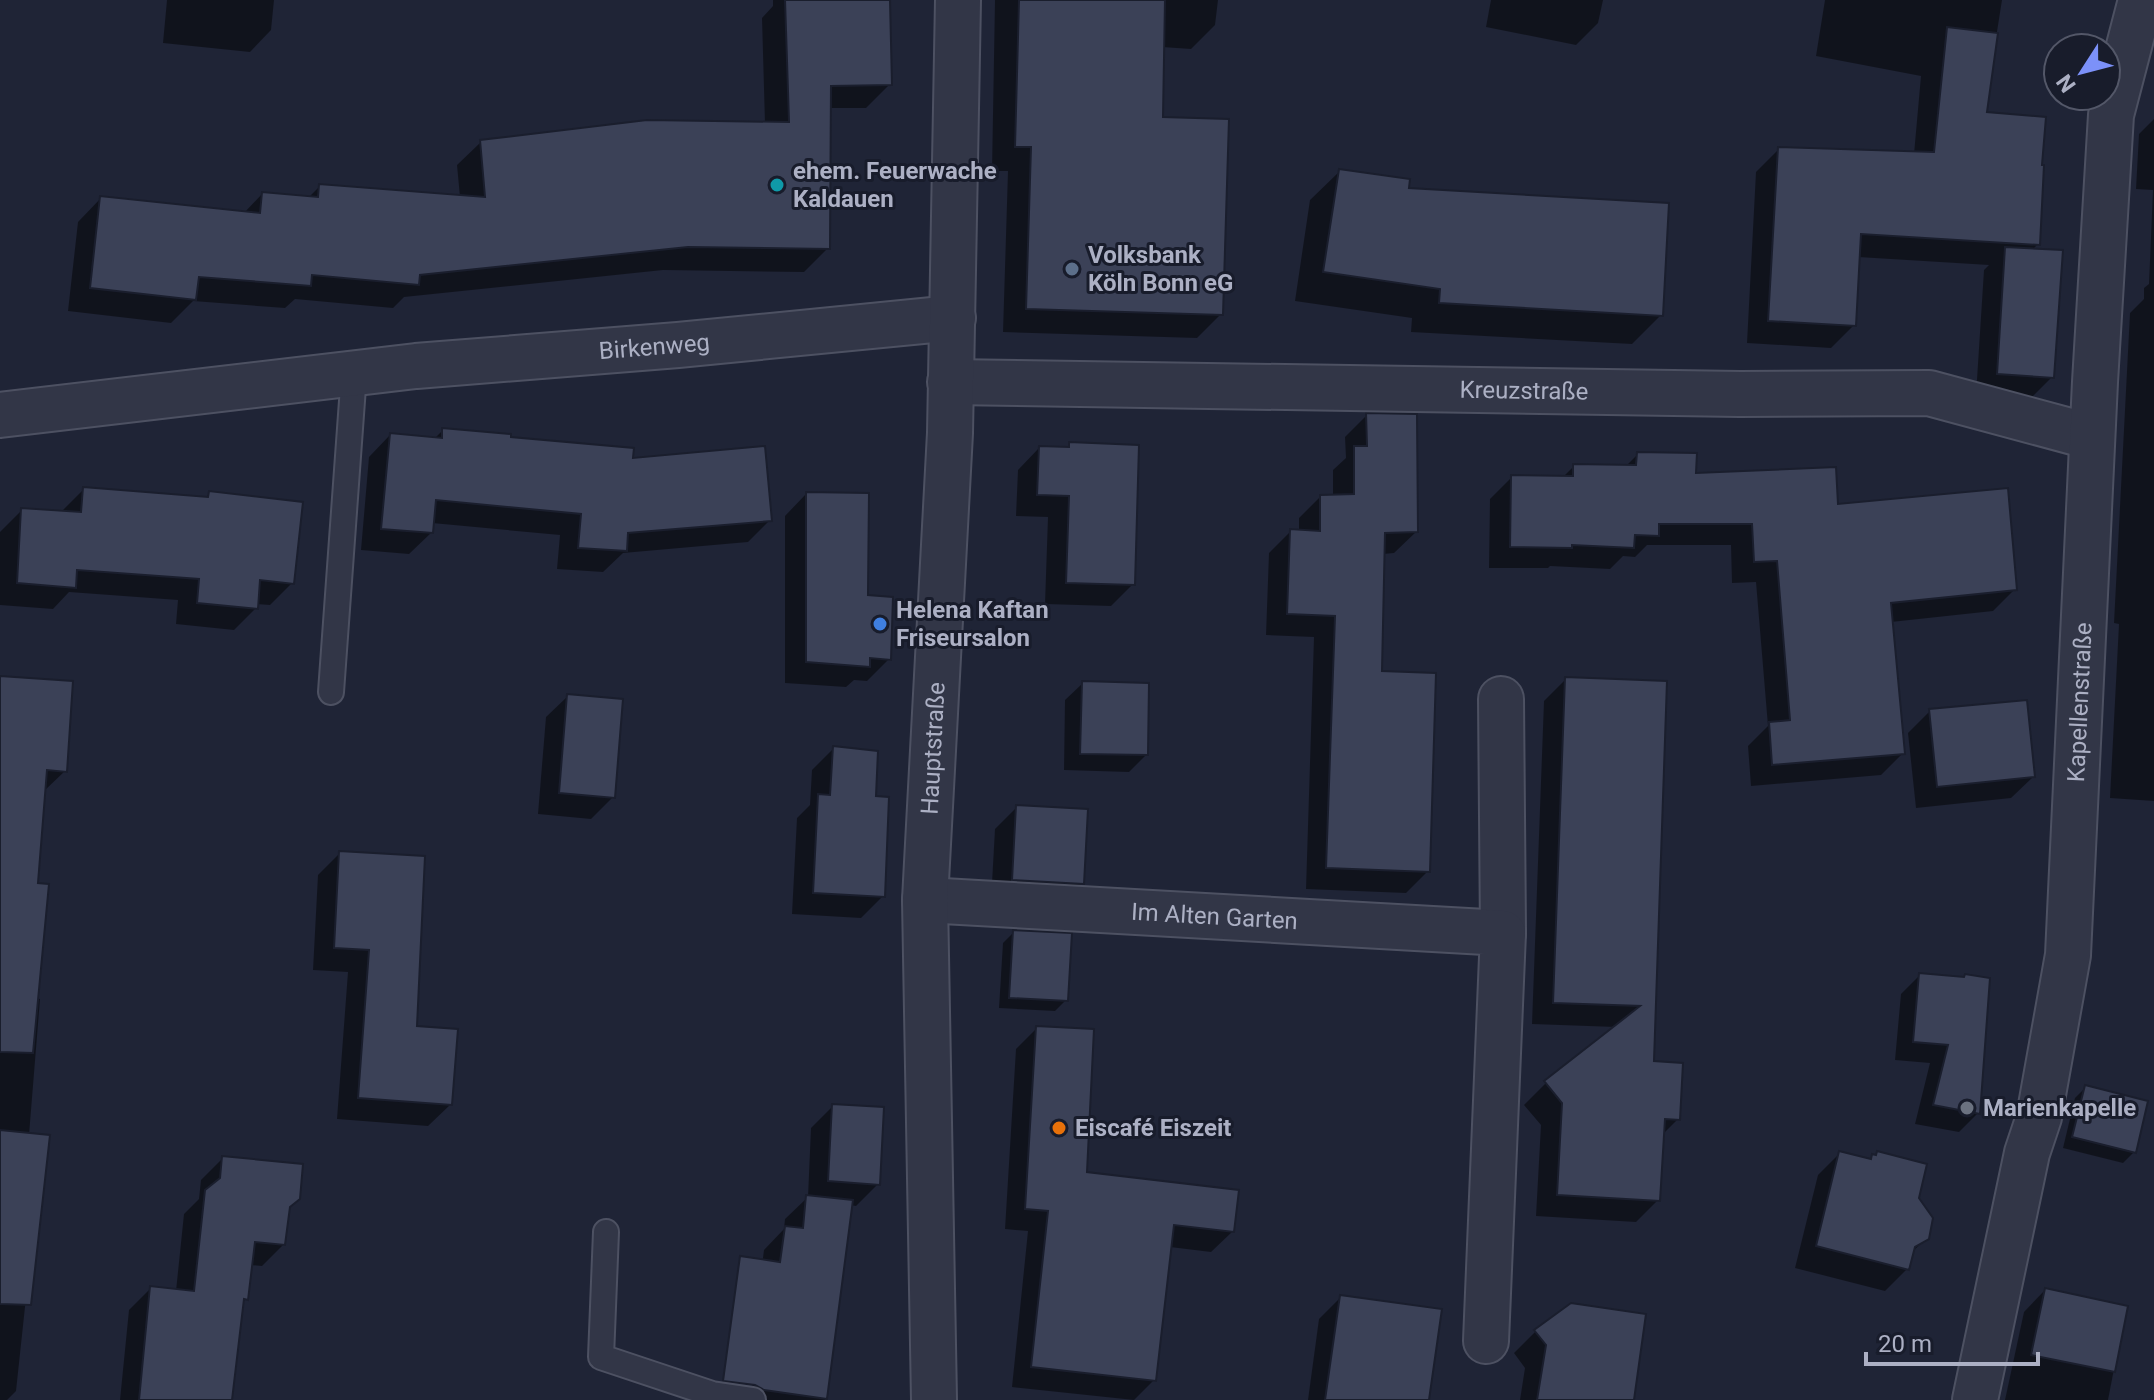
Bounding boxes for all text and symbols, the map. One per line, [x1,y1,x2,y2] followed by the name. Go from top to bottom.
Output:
[2042,32,2122,112] north arrow
[2052,70,2081,97] text: N
[793,157,997,213] place label: ehem. Feuerwache Kaldauen
[768,176,786,194] marker: ehem. Feuerwache Kaldauen
[1088,241,1233,297] place label: Volksbank Köln Bonn eG
[1063,260,1081,278] marker: Volksbank Köln Bonn eG
[598,328,711,365] street label: Birkenweg
[1459,376,1589,406] street label: Kreuzstraße
[896,596,1049,652] place label: Helena Kaftan Friseursalon
[871,615,889,633] marker: Helena Kaftan Friseursalon
[2062,622,2098,783] street label: Kapellenstraße
[916,681,951,815] street label: Hauptstraße
[1130,898,1299,935] street label: Im Alten Garten
[1983,1094,2136,1122] place label: Marienkapelle
[1958,1099,1976,1117] marker: Marienkapelle
[1075,1114,1231,1142] place label: Eiscafé Eiszeit
[1050,1119,1068,1137] marker: Eiscafé Eiszeit
[1866,1316,2038,1366] scale bar
[1878,1330,1932,1358] text: 20 m

